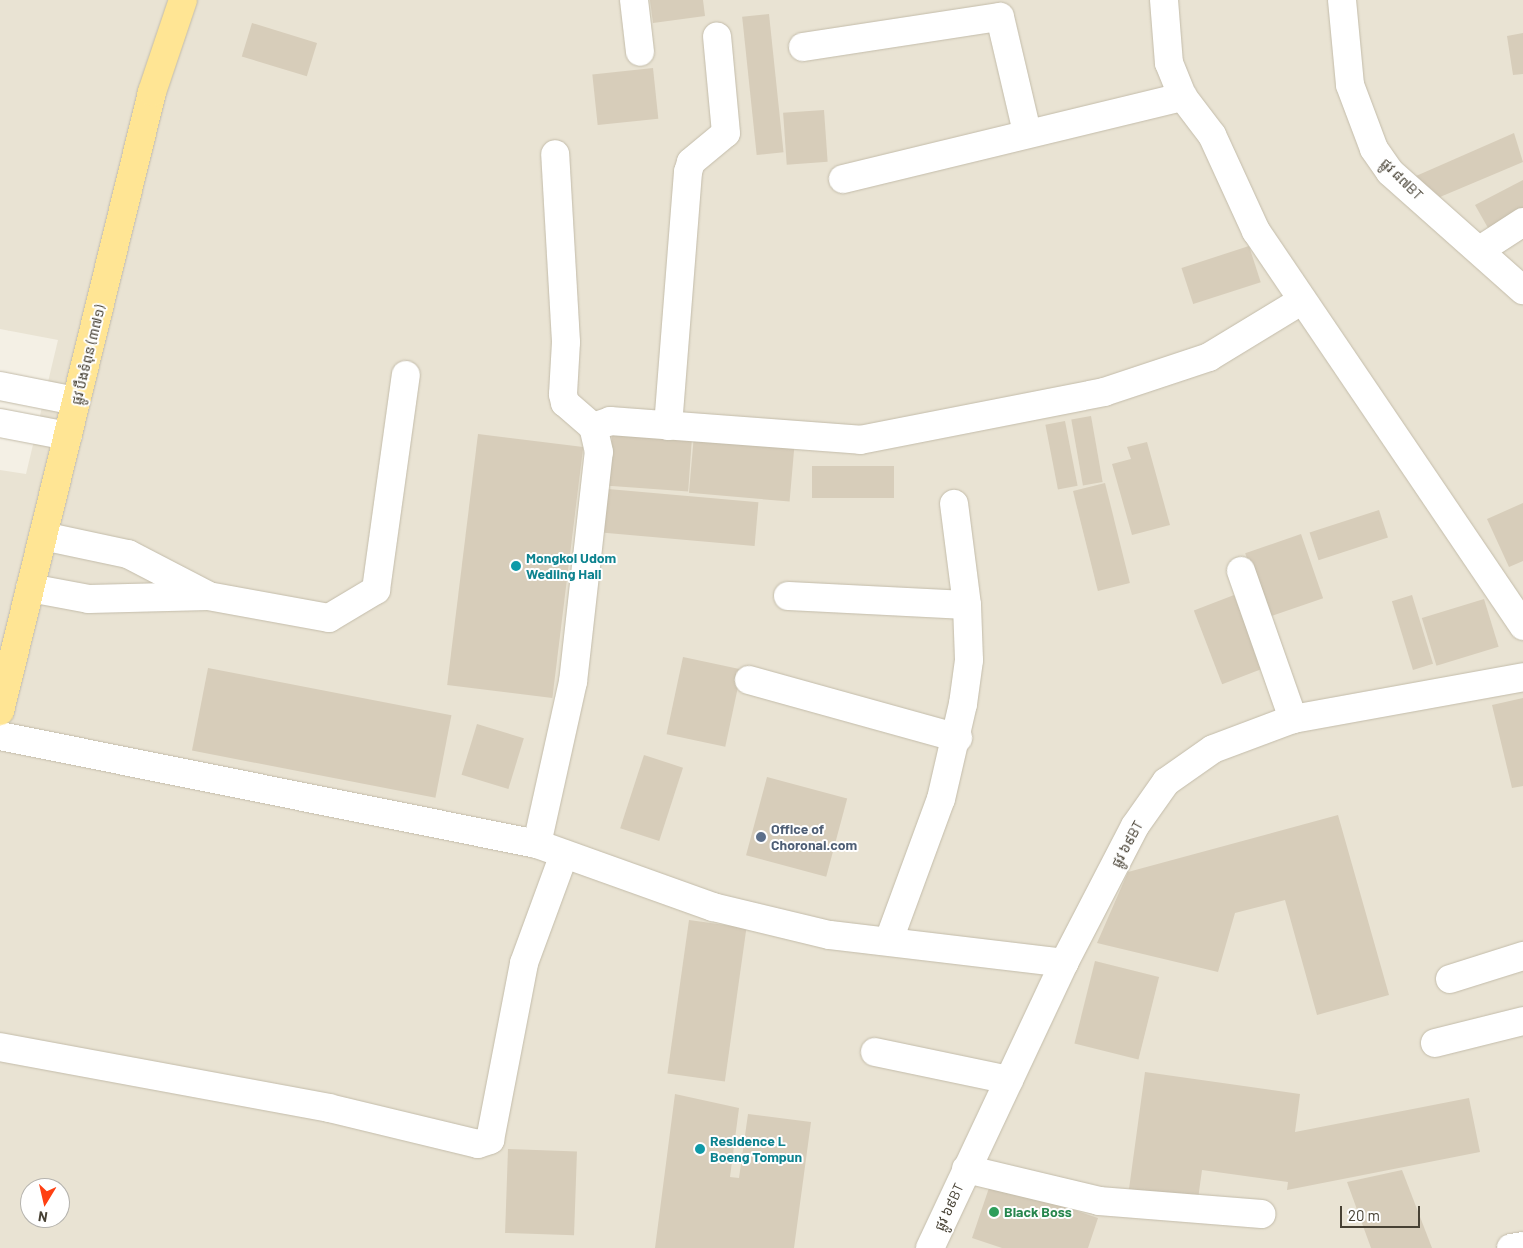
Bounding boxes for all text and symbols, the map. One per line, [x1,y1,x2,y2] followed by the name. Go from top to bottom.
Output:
[1377,154,1427,204] street label: ផ្លូវ ៨៧BT
[67,303,109,407] street label: ផ្លូវ បឹងទំពុន (៣៧១)
[526,550,616,582] place label: Mongkol Udom Wediing Hall
[510,560,522,572] marker: Mongkol Udom Wediing Hall
[1107,818,1147,870] street label: ផ្លូវ ៦៩BT
[771,821,857,854] place label: Office of Choronai.com
[755,831,767,843] marker: Office of Choronai.com
[710,1133,802,1166] place label: Residence L Boeng Tompun
[694,1143,706,1155] marker: Residence L Boeng Tompun
[20,1178,70,1228] north arrow
[931,1180,967,1234] street label: ផ្លូវ ៦៩BT
[1343,1196,1423,1228] scale bar
[1004,1204,1072,1220] place label: Black Boss
[988,1206,1000,1218] marker: Black Boss
[1348,1206,1380,1224] text: 20 m
[37,1208,49,1226] text: N

